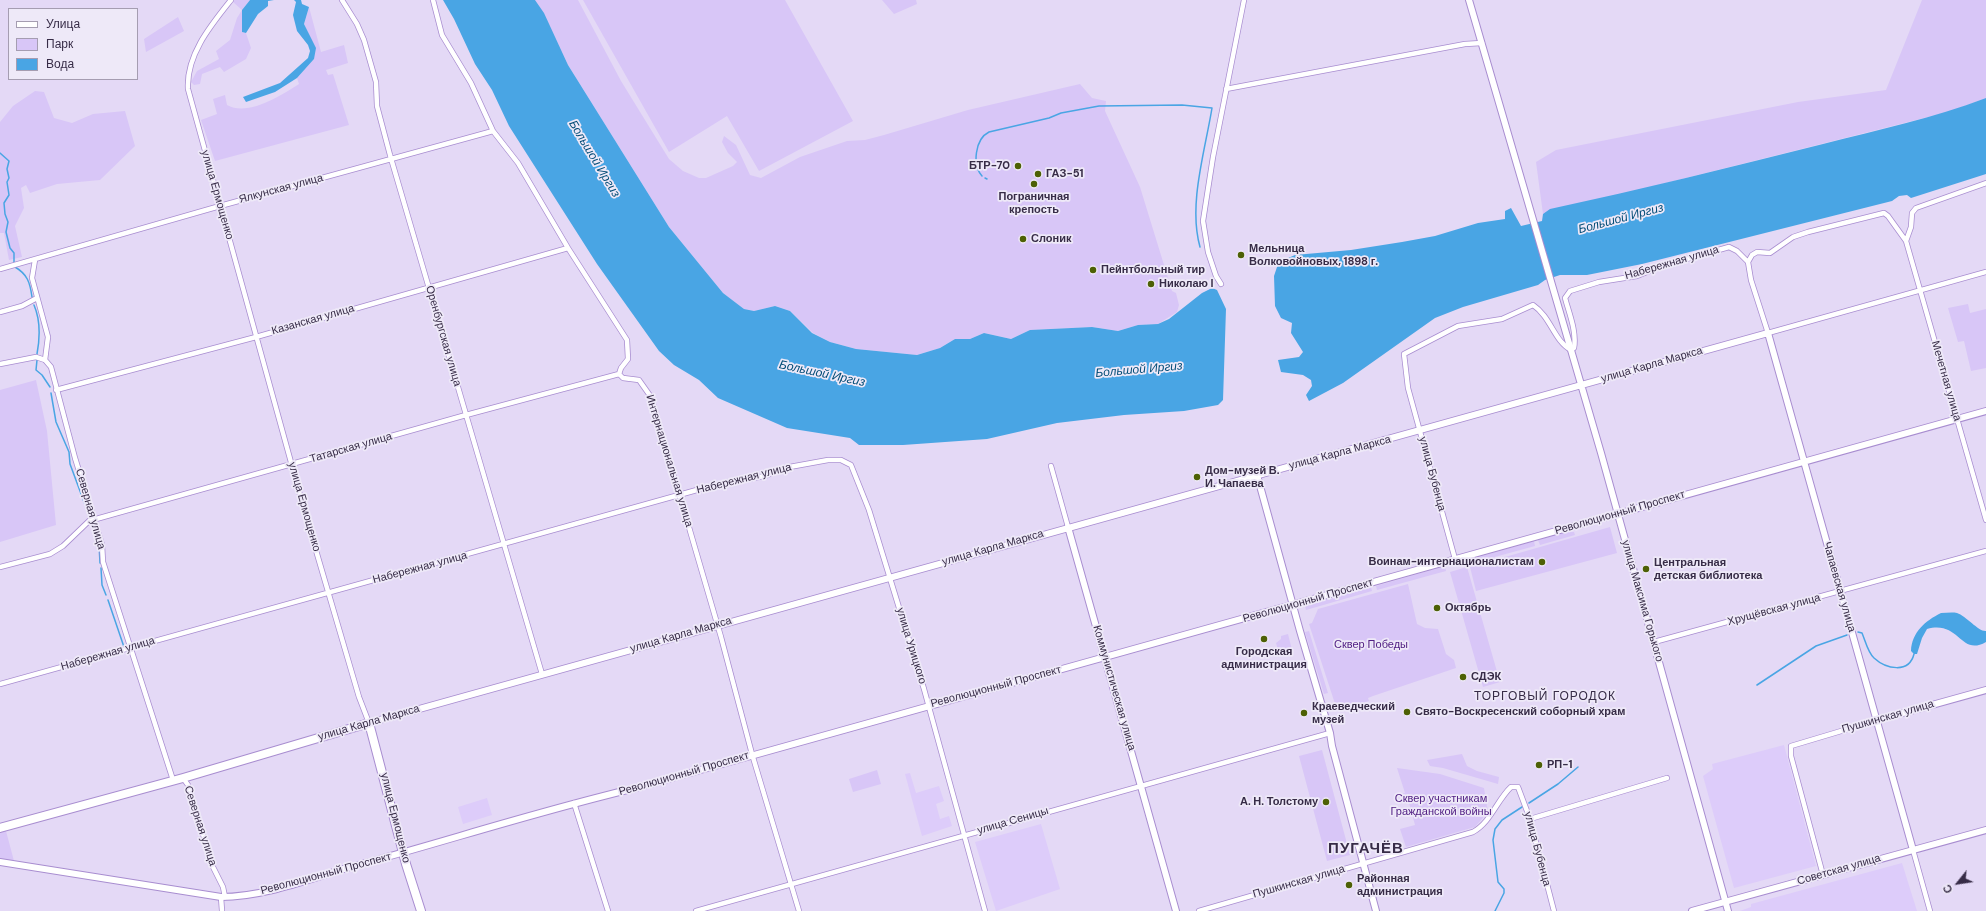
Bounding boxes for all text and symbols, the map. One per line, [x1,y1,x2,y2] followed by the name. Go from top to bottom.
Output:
[8,8,138,80] legend
[46,16,80,32] text: Улица
[46,36,73,52] text: Парк
[46,56,74,72] text: Вода
[565,118,623,200] water label: Большой Иргиз
[198,149,236,241] street label: улица Ермощенко
[969,159,1010,173] place label: БТР-70
[1013,161,1023,171] marker: БТР-70
[1046,167,1084,181] place label: ГАЗ-51
[1033,169,1043,179] marker: ГАЗ-51
[237,171,325,207] street label: Ялкунская улица
[1029,179,1039,189] marker: Пограничная крепость
[998,190,1070,216] place label: Пограничная крепость
[1577,201,1665,237] water label: Большой Иргиз
[1031,232,1071,246] place label: Слоник
[1018,234,1028,244] marker: Слоник
[1249,242,1378,268] place label: Мельница Волковойновых, 1898 г.
[1623,243,1721,283] street label: Набережная улица
[1236,250,1246,260] marker: Мельница Волковойновых, 1898 г.
[1101,263,1205,277] place label: Пейнтбольный тир
[1088,265,1098,275] marker: Пейнтбольный тир
[1159,277,1214,291] place label: Николаю I
[1146,279,1156,289] marker: Николаю I
[422,284,464,388] street label: Оренбургская улица
[270,302,356,338] street label: Казанская улица
[1928,339,1964,423] street label: Мечетная улица
[1600,344,1704,386] street label: улица Карла Маркса
[778,358,866,390] water label: Большой Иргиз
[1095,359,1183,381] water label: Большой Иргиз
[643,393,695,529] street label: Интернациональная улица
[308,430,394,466] street label: Татарская улица
[1288,433,1392,473] street label: улица Карла Маркса
[1416,435,1448,513] street label: улица Бубенца
[285,461,323,553] street label: улица Ермощенко
[695,461,793,497] street label: Набережная улица
[1205,464,1279,490] place label: Дом-музей В. И. Чапаева
[72,467,108,551] street label: Северная улица
[1192,472,1202,482] marker: Дом-музей В. И. Чапаева
[1553,488,1687,538] street label: Революционный Проспект
[941,527,1045,569] street label: улица Карла Маркса
[1618,539,1666,663] street label: улица Максима Горького
[1820,540,1858,634] street label: Чапаевская улица
[371,549,469,587] street label: Набережная улица
[1368,555,1534,569] place label: Воинам-интернационалистам
[1654,556,1762,582] place label: Центральная детская библиотека
[1537,557,1547,567] marker: Воинам-интернационалистам
[1641,564,1651,574] marker: Центральная детская библиотека
[1241,576,1375,626] street label: Революционный Проспект
[1726,591,1822,629] street label: Хрущёвская улица
[1445,601,1491,615] place label: Октябрь
[1432,603,1442,613] marker: Октябрь
[893,606,929,686] street label: улица Урицкого
[629,614,733,656] street label: улица Карла Маркса
[1090,624,1138,752] street label: Коммунистическая улица
[59,634,157,674] street label: Набережная улица
[1259,634,1269,644] marker: Городская администрация
[1334,638,1408,652] park label: Сквер Победы
[1221,645,1307,671] place label: Городская администрация
[929,663,1063,711] street label: Революционный Проспект
[1471,670,1501,684] place label: СДЭК
[1458,672,1468,682] marker: СДЭК
[1474,690,1616,704] district label: ТОРГОВЫЙ ГОРОДОК
[1840,698,1936,736] street label: Пушкинская улица
[1312,700,1395,726] place label: Краеведческий музей
[317,702,421,744] street label: улица Карла Маркса
[1415,705,1625,719] place label: Свято-Воскресенский соборный храм
[1402,707,1412,717] marker: Свято-Воскресенский соборный храм
[1299,708,1309,718] marker: Краеведческий музей
[617,749,751,799] street label: Революционный Проспект
[1547,758,1573,772] place label: РП-1
[1534,760,1544,770] marker: РП-1
[377,772,413,864] street label: улица Ермощенко
[181,784,219,868] street label: Северная улица
[1390,792,1492,818] park label: Сквер участникам Гражданской войны
[1240,795,1318,809] place label: А. Н. Толстому
[1321,797,1331,807] marker: А. Н. Толстому
[976,805,1050,837] street label: улица Сеницы
[1521,810,1553,888] street label: улица Бубенца
[1328,840,1404,858] district label: ПУГАЧЁВ
[259,850,393,898] street label: Революционный Проспект
[1796,852,1882,888] street label: Советская улица
[1251,863,1347,901] street label: Пушкинская улица
[1938,863,1978,903] north arrow
[1357,872,1443,898] place label: Районная администрация
[1344,880,1354,890] marker: Районная администрация
[1940,882,1956,896] text: С

